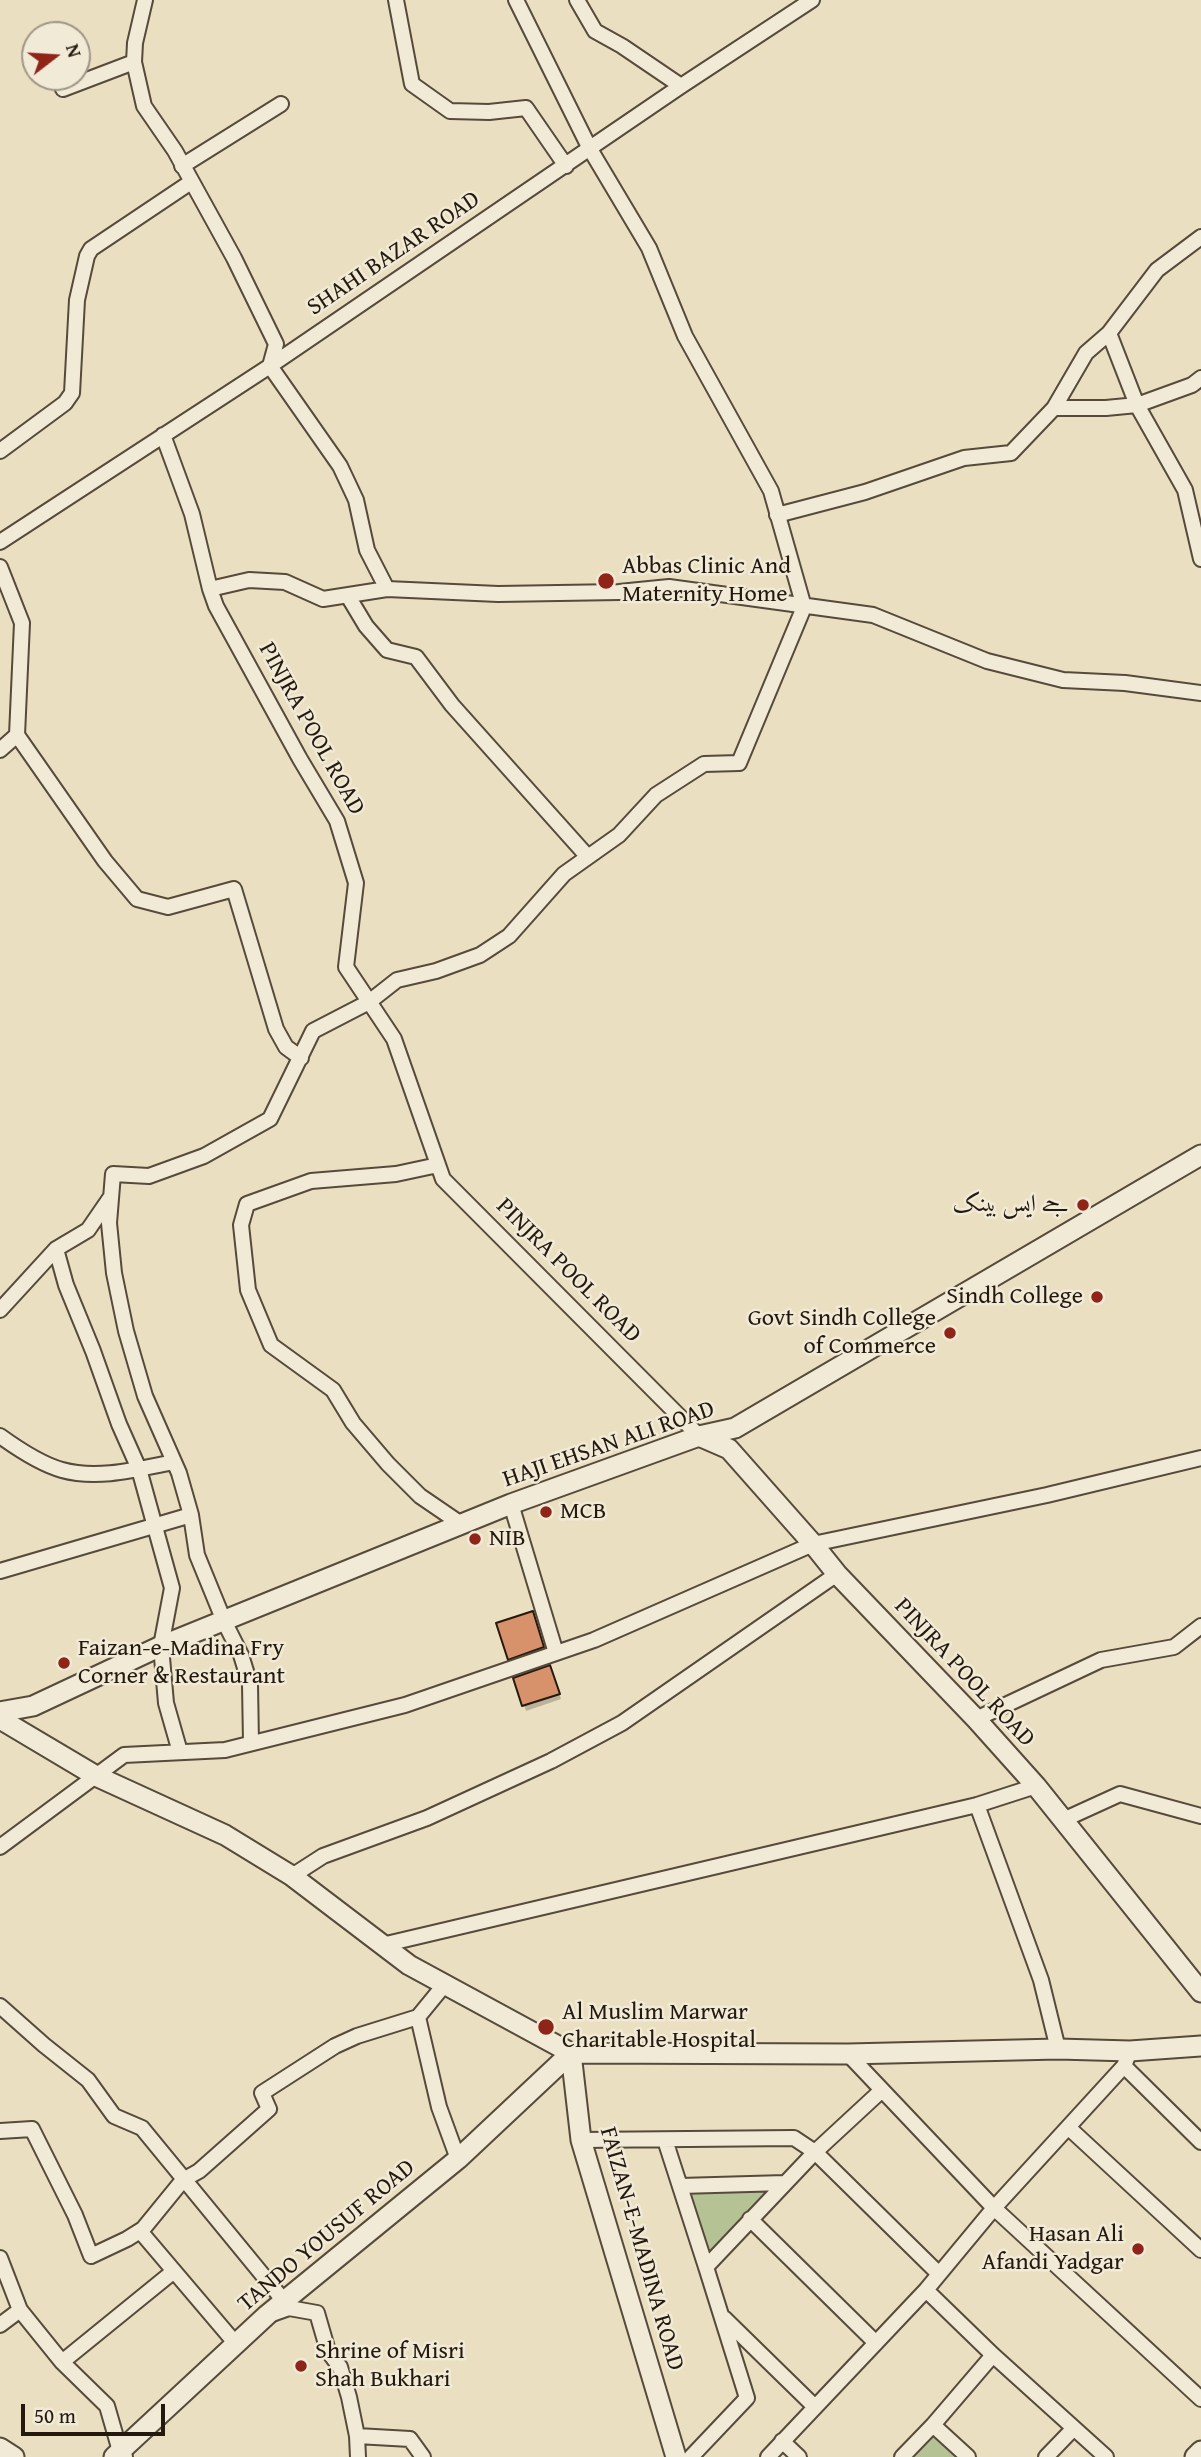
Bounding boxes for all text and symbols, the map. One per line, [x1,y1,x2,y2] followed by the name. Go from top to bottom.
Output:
[21,21,91,91] north arrow
[59,40,89,61] text: N
[302,186,486,322] street label: SHAHI BAZAR ROAD
[622,553,791,609] place label: Abbas Clinic And Maternity Home
[596,571,616,591] marker: Abbas Clinic And Maternity Home
[252,638,370,820] street label: PINJRA POOL ROAD
[953,1191,1069,1219] place label: جے ایس بینک
[490,1193,646,1349] street label: PINJRA POOL ROAD
[1075,1197,1091,1213] marker: جے ایس بینک
[946,1283,1083,1311] place label: Sindh College
[1089,1289,1105,1305] marker: Sindh College
[748,1305,936,1361] place label: Govt Sindh College of Commerce
[942,1325,958,1341] marker: Govt Sindh College of Commerce
[499,1395,719,1495] street label: HAJI EHSAN ALI ROAD
[560,1498,606,1526] place label: MCB
[538,1504,554,1520] marker: MCB
[489,1525,526,1553] place label: NIB
[467,1531,483,1547] marker: NIB
[888,1593,1040,1753] street label: PINJRA POOL ROAD
[78,1635,285,1691] place label: Faizan-e-Madina Fry Corner & Restaurant
[56,1655,72,1671] marker: Faizan-e-Madina Fry Corner & Restaurant
[562,1999,756,2055] place label: Al Muslim Marwar Charitable Hospital
[536,2017,556,2037] marker: Al Muslim Marwar Charitable Hospital
[592,2124,690,2374] street label: FAIZAN-E-MADINA ROAD
[233,2154,421,2318] street label: TANDO YOUSUF ROAD
[982,2221,1124,2277] place label: Hasan Ali Afandi Yadgar
[1130,2241,1146,2257] marker: Hasan Ali Afandi Yadgar
[315,2338,465,2394] place label: Shrine of Misri Shah Bukhari
[293,2358,309,2374] marker: Shrine of Misri Shah Bukhari
[24,2390,168,2434] scale bar
[34,2400,76,2431] text: 50 m

